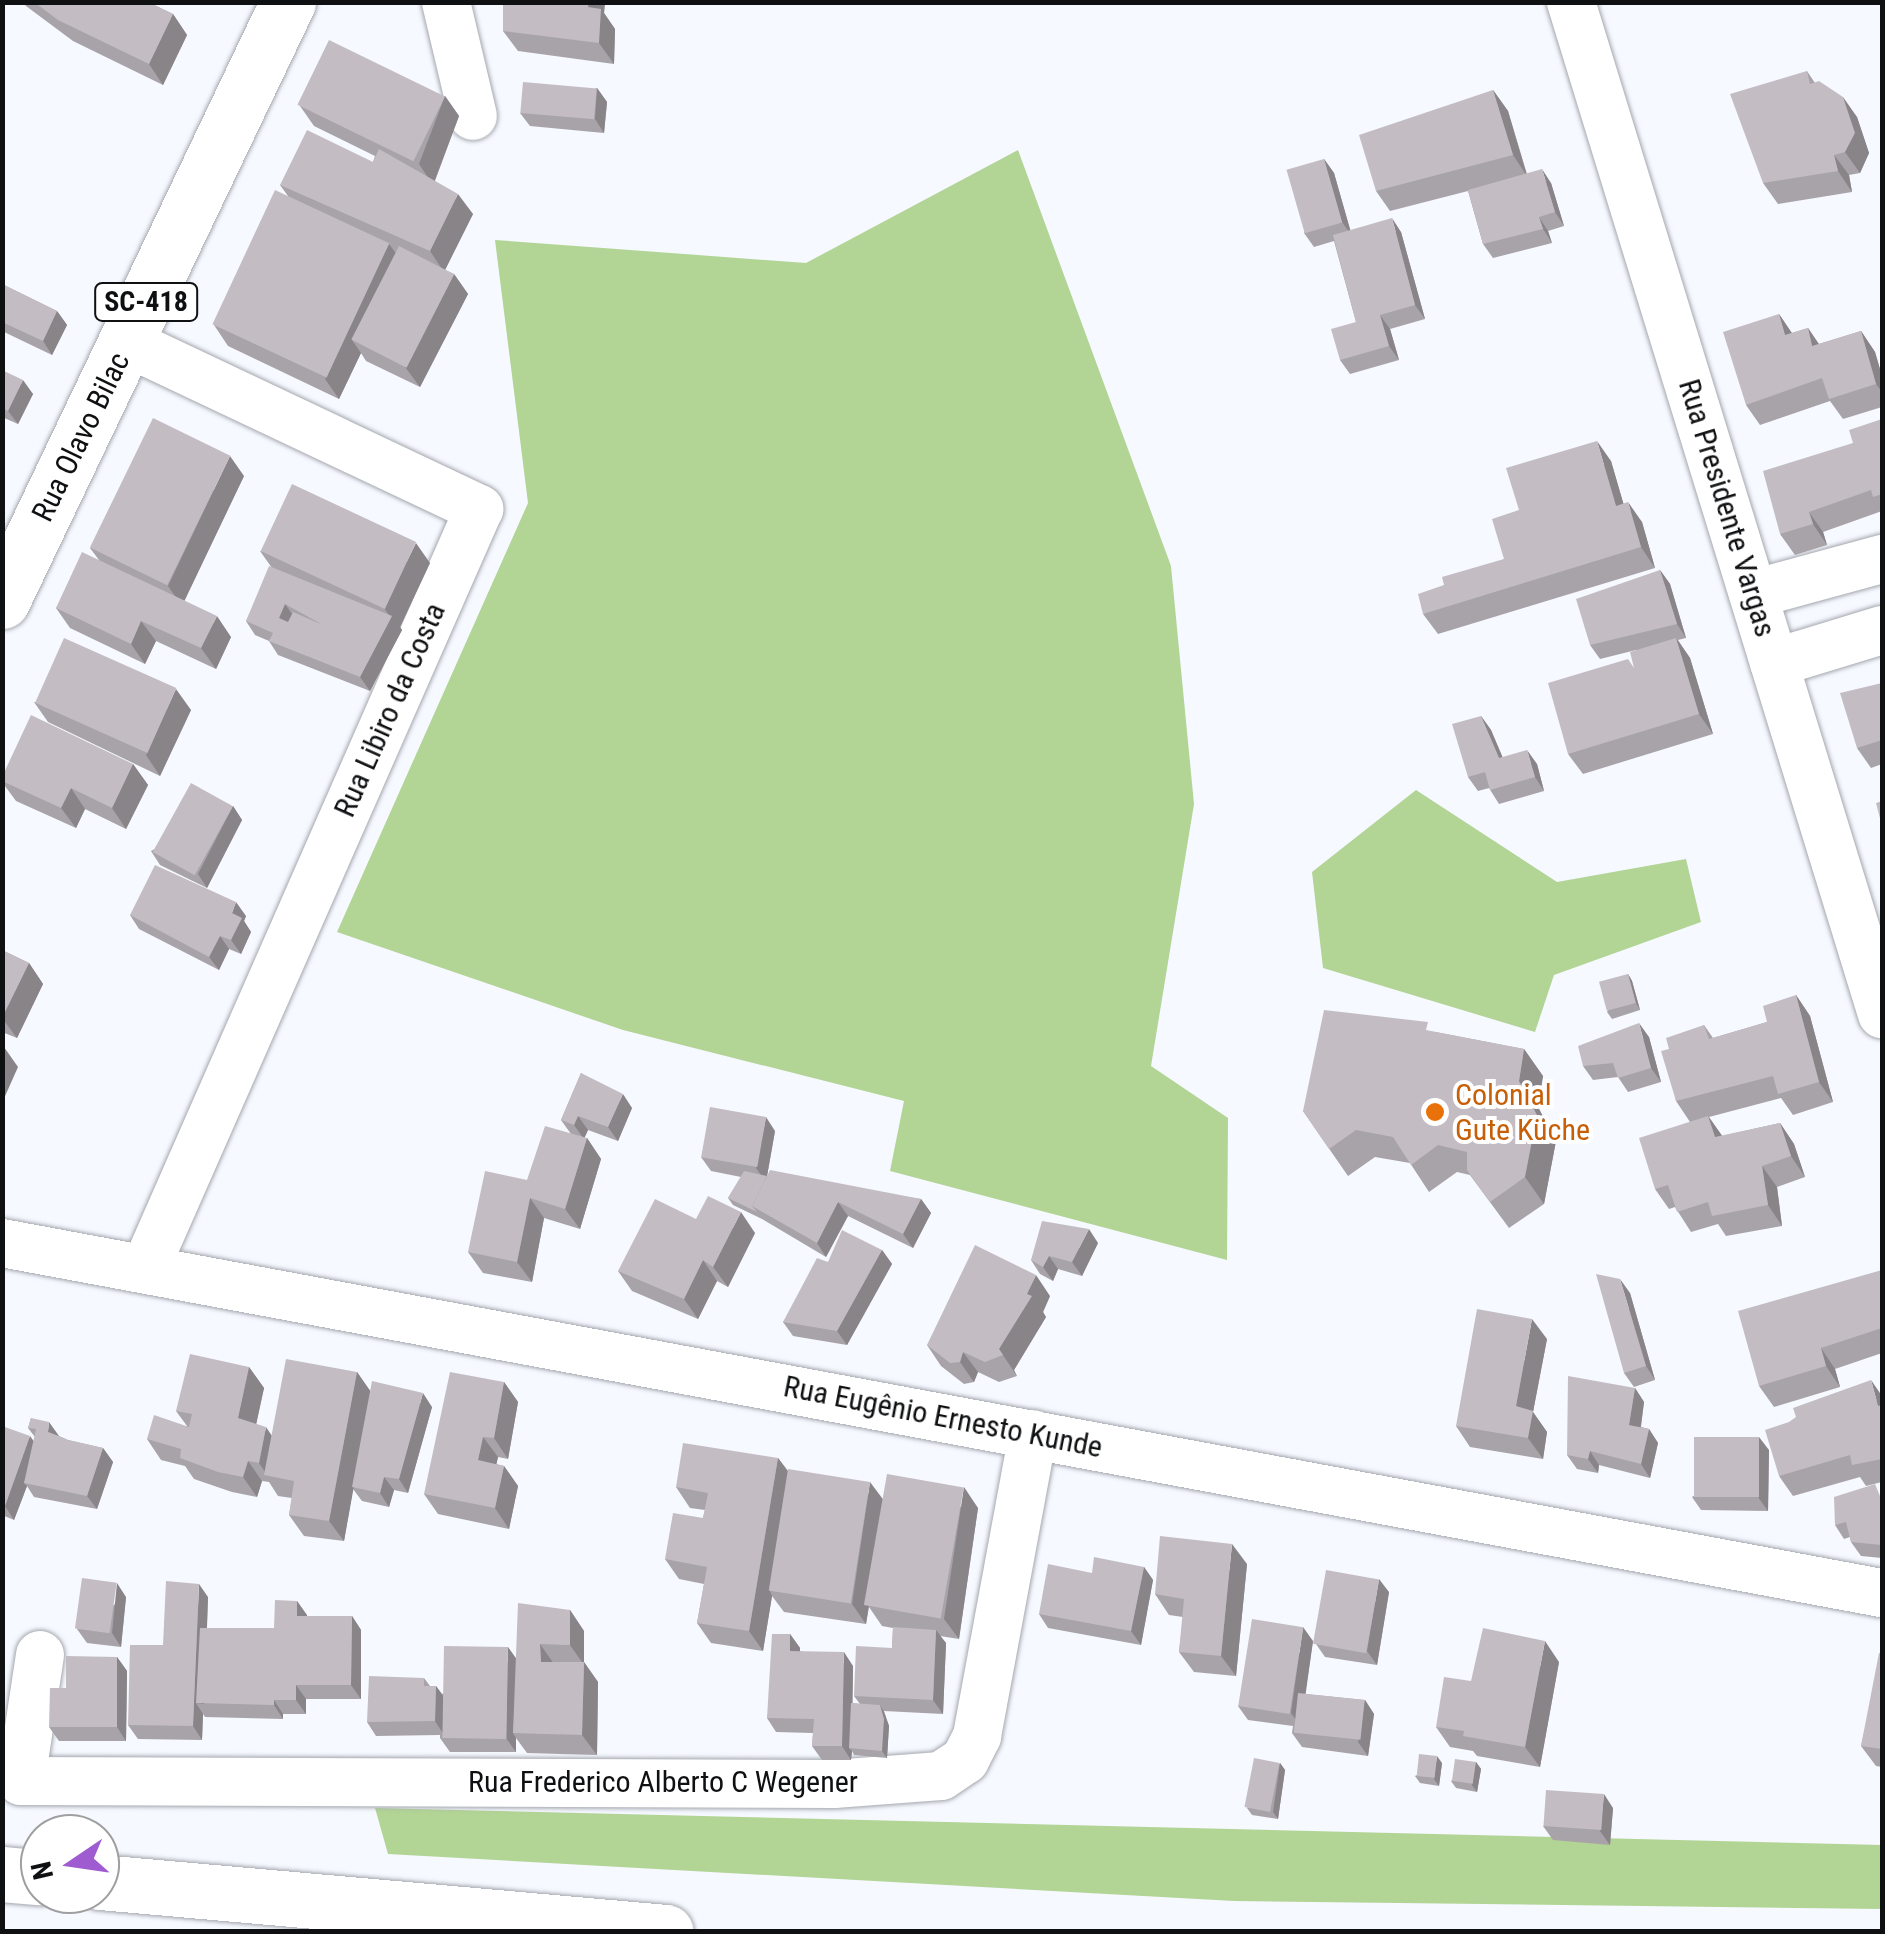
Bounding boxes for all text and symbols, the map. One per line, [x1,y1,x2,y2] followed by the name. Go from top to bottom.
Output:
[94,279,198,325] road number: SC-418
[25,347,137,527] street label: Rua Olavo Bilac
[1671,375,1783,641] street label: Rua Presidente Vargas
[327,597,453,823] street label: Rua Libiro da Costa
[1455,1077,1590,1148] place label: Colonial Gute Küche
[1424,1101,1446,1123] marker: Colonial Gute Küche
[781,1368,1105,1466] street label: Rua Eugênio Ernesto Kunde
[468,1764,858,1800] street label: Rua Frederico Alberto C Wegener
[20,1814,120,1914] north arrow
[24,1858,60,1882] text: N

